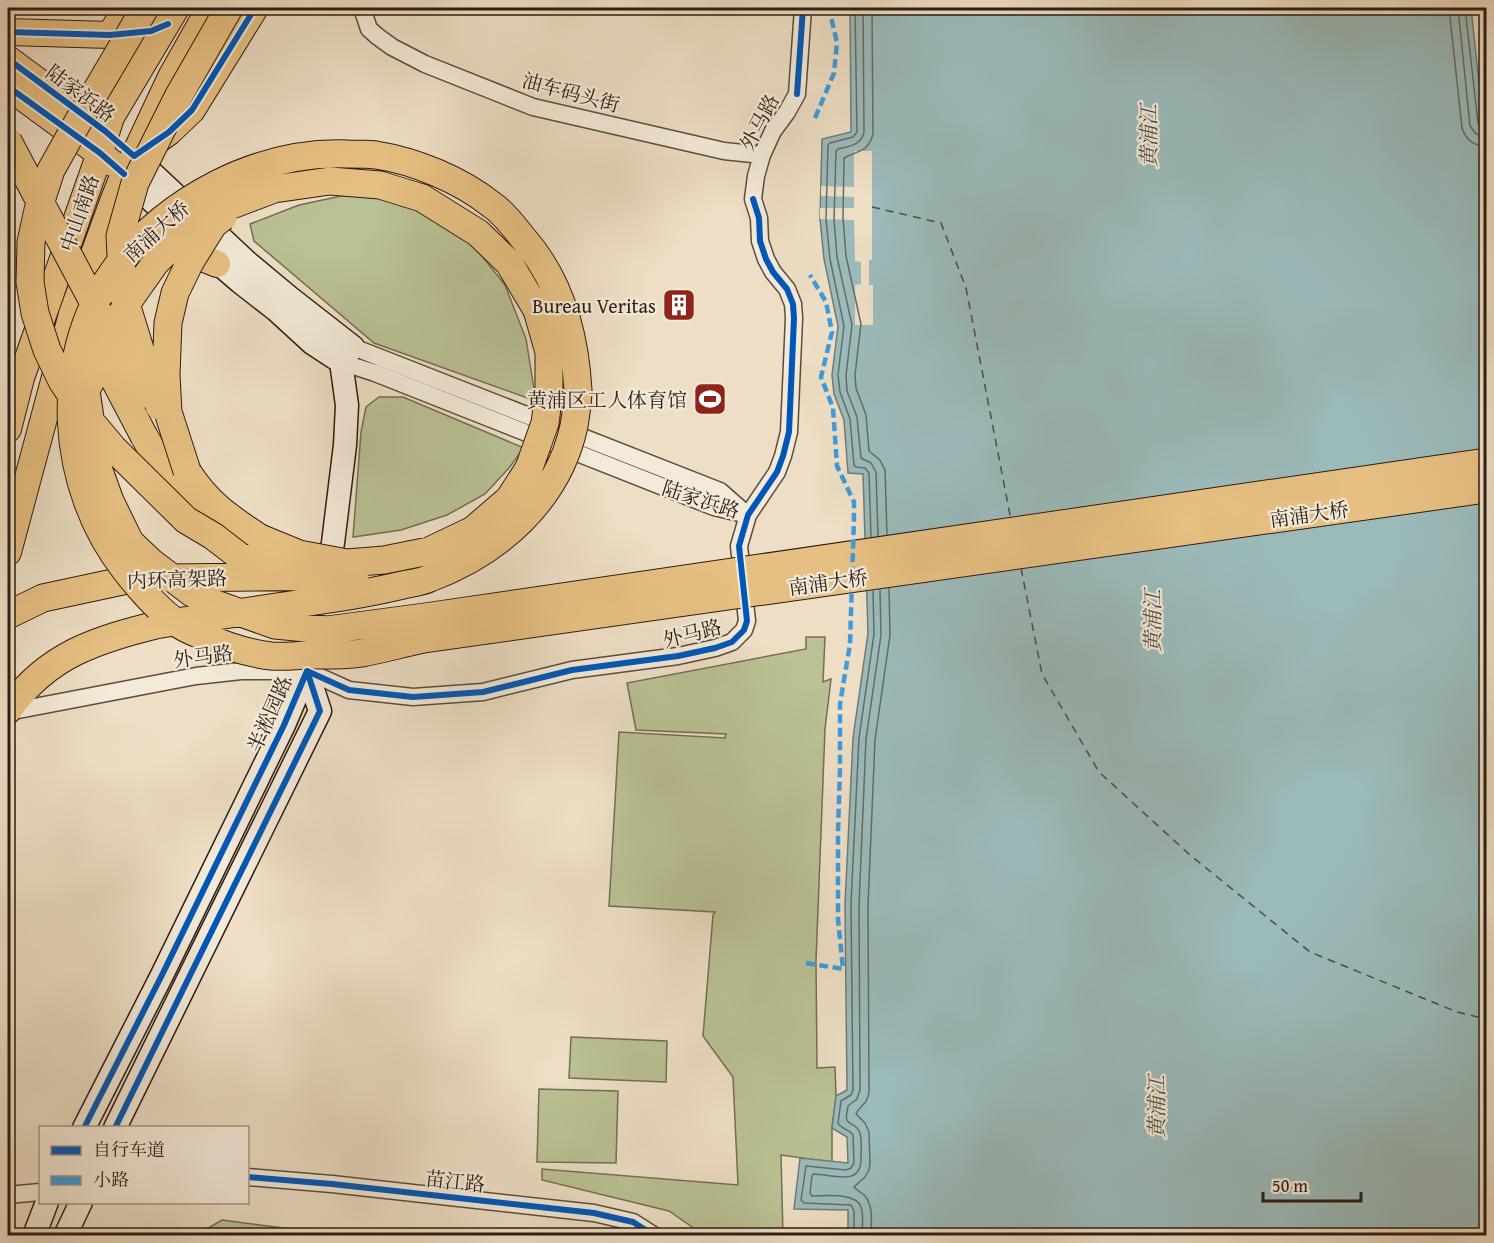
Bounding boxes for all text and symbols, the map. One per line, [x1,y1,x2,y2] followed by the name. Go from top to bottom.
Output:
[40,57,122,129] street label: 陆家浜路
[519,65,623,119] street label: 油车码头街
[732,89,786,155] street label: 外马路
[1133,102,1164,168] water label: 黄浦江
[52,170,106,256] street label: 中山南路
[117,193,195,269] street label: 南浦大桥
[661,287,697,323] building icon: Bureau Veritas
[532,291,656,320] place label: Bureau Veritas
[692,381,728,417] sports icon: 黄浦区工人体育馆
[527,385,687,414] place label: 黄浦区工人体育馆
[658,473,744,525] street label: 陆家浜路
[1267,494,1351,534] street label: 南浦大桥
[786,562,870,602] street label: 南浦大桥
[127,563,227,595] street label: 内环高架路
[1137,587,1168,653] water label: 黄浦江
[659,612,725,654] street label: 外马路
[171,637,235,675] street label: 外马路
[239,672,299,756] street label: 半淞园路
[1141,1073,1172,1139] water label: 黄浦江
[39,1126,249,1204] legend
[93,1136,165,1163] text: 自行车道
[424,1163,486,1199] street label: 苗江路
[1263,1165,1360,1203] scale bar
[93,1166,129,1193] text: 小路
[1272,1172,1308,1199] text: 50 m

